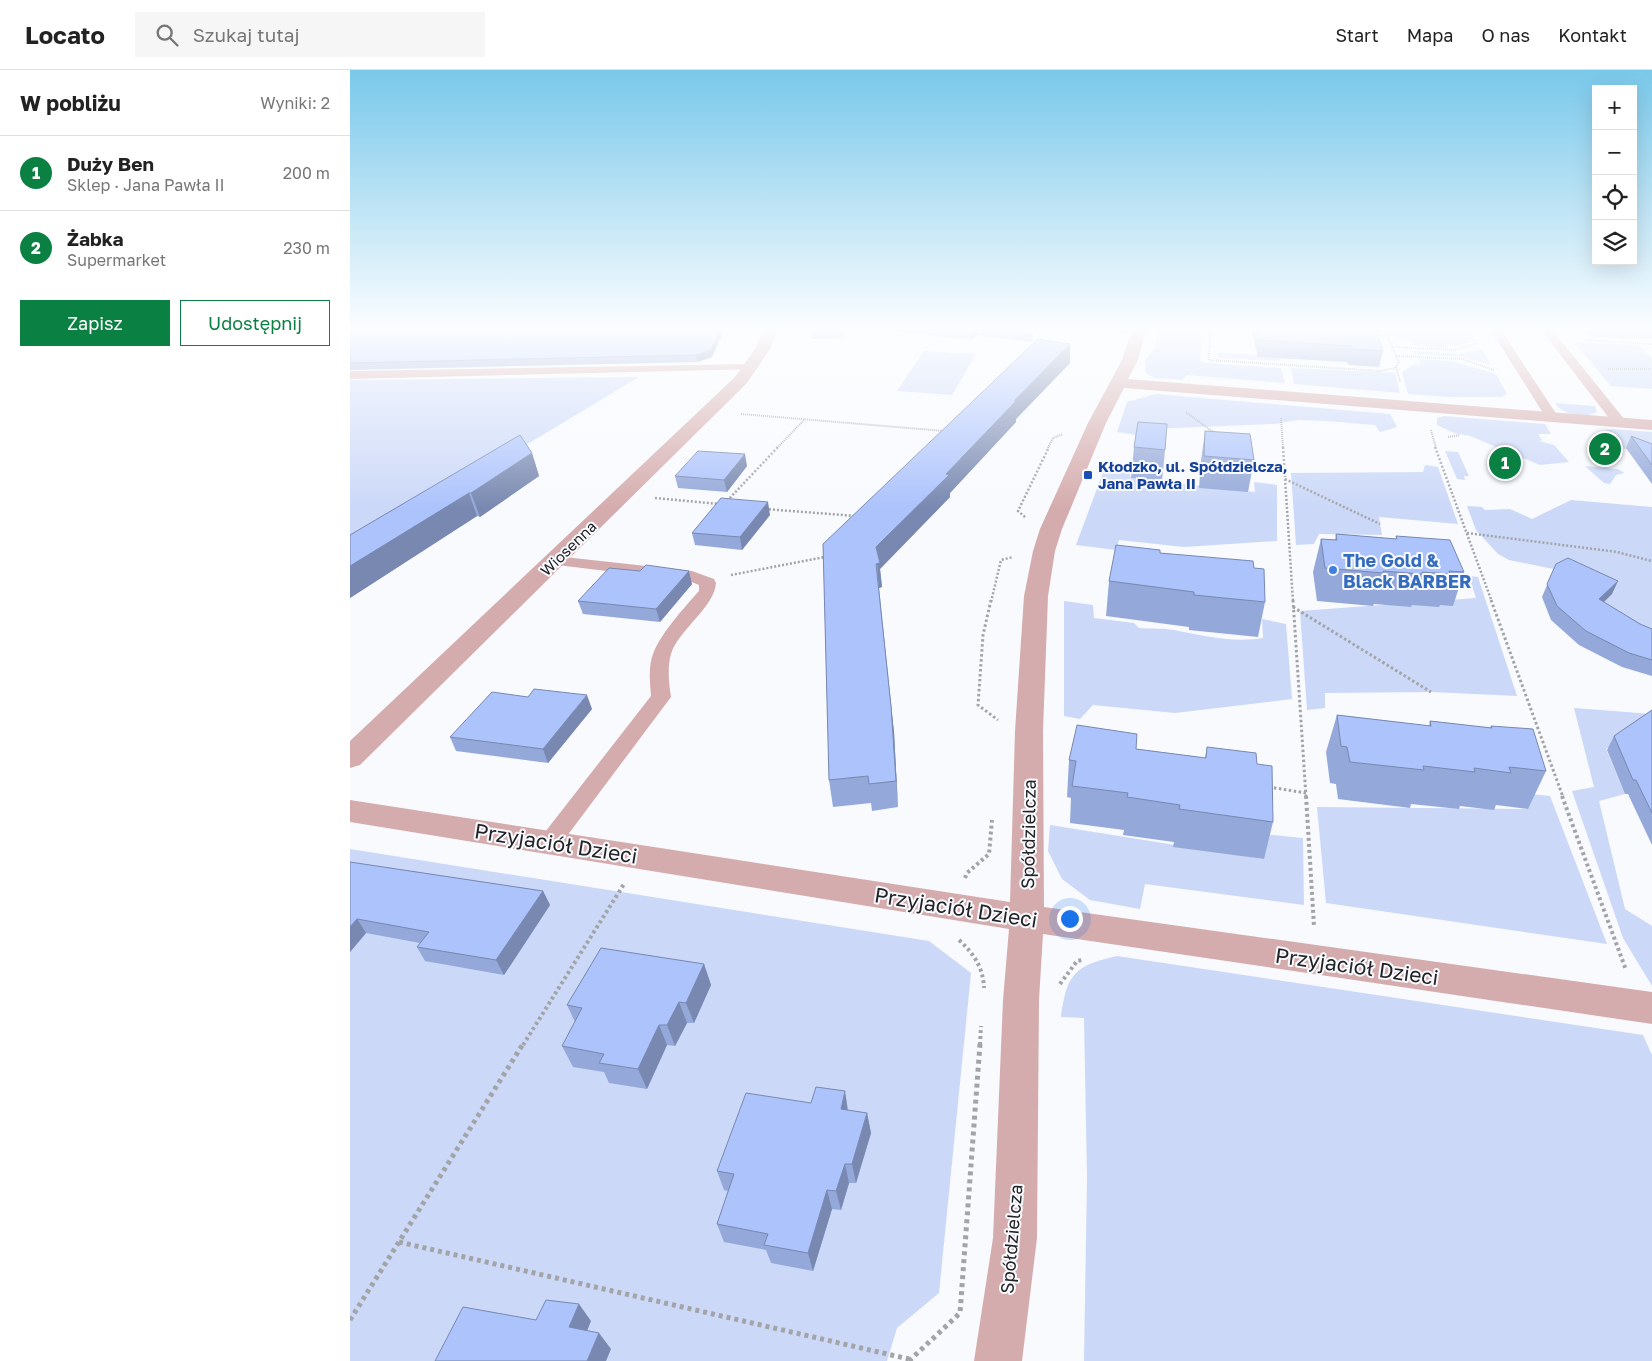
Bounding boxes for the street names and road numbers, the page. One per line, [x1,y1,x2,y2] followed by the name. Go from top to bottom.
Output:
[536,517,600,579] street label: Wiosenna
[1016,779,1040,889] street label: Spółdzielcza
[473,817,639,869] street label: Przyjaciół Dzieci
[873,881,1039,933] street label: Przyjaciół Dzieci
[1274,942,1440,990] street label: Przyjaciół Dzieci
[995,1183,1027,1295] street label: Spółdzielcza

